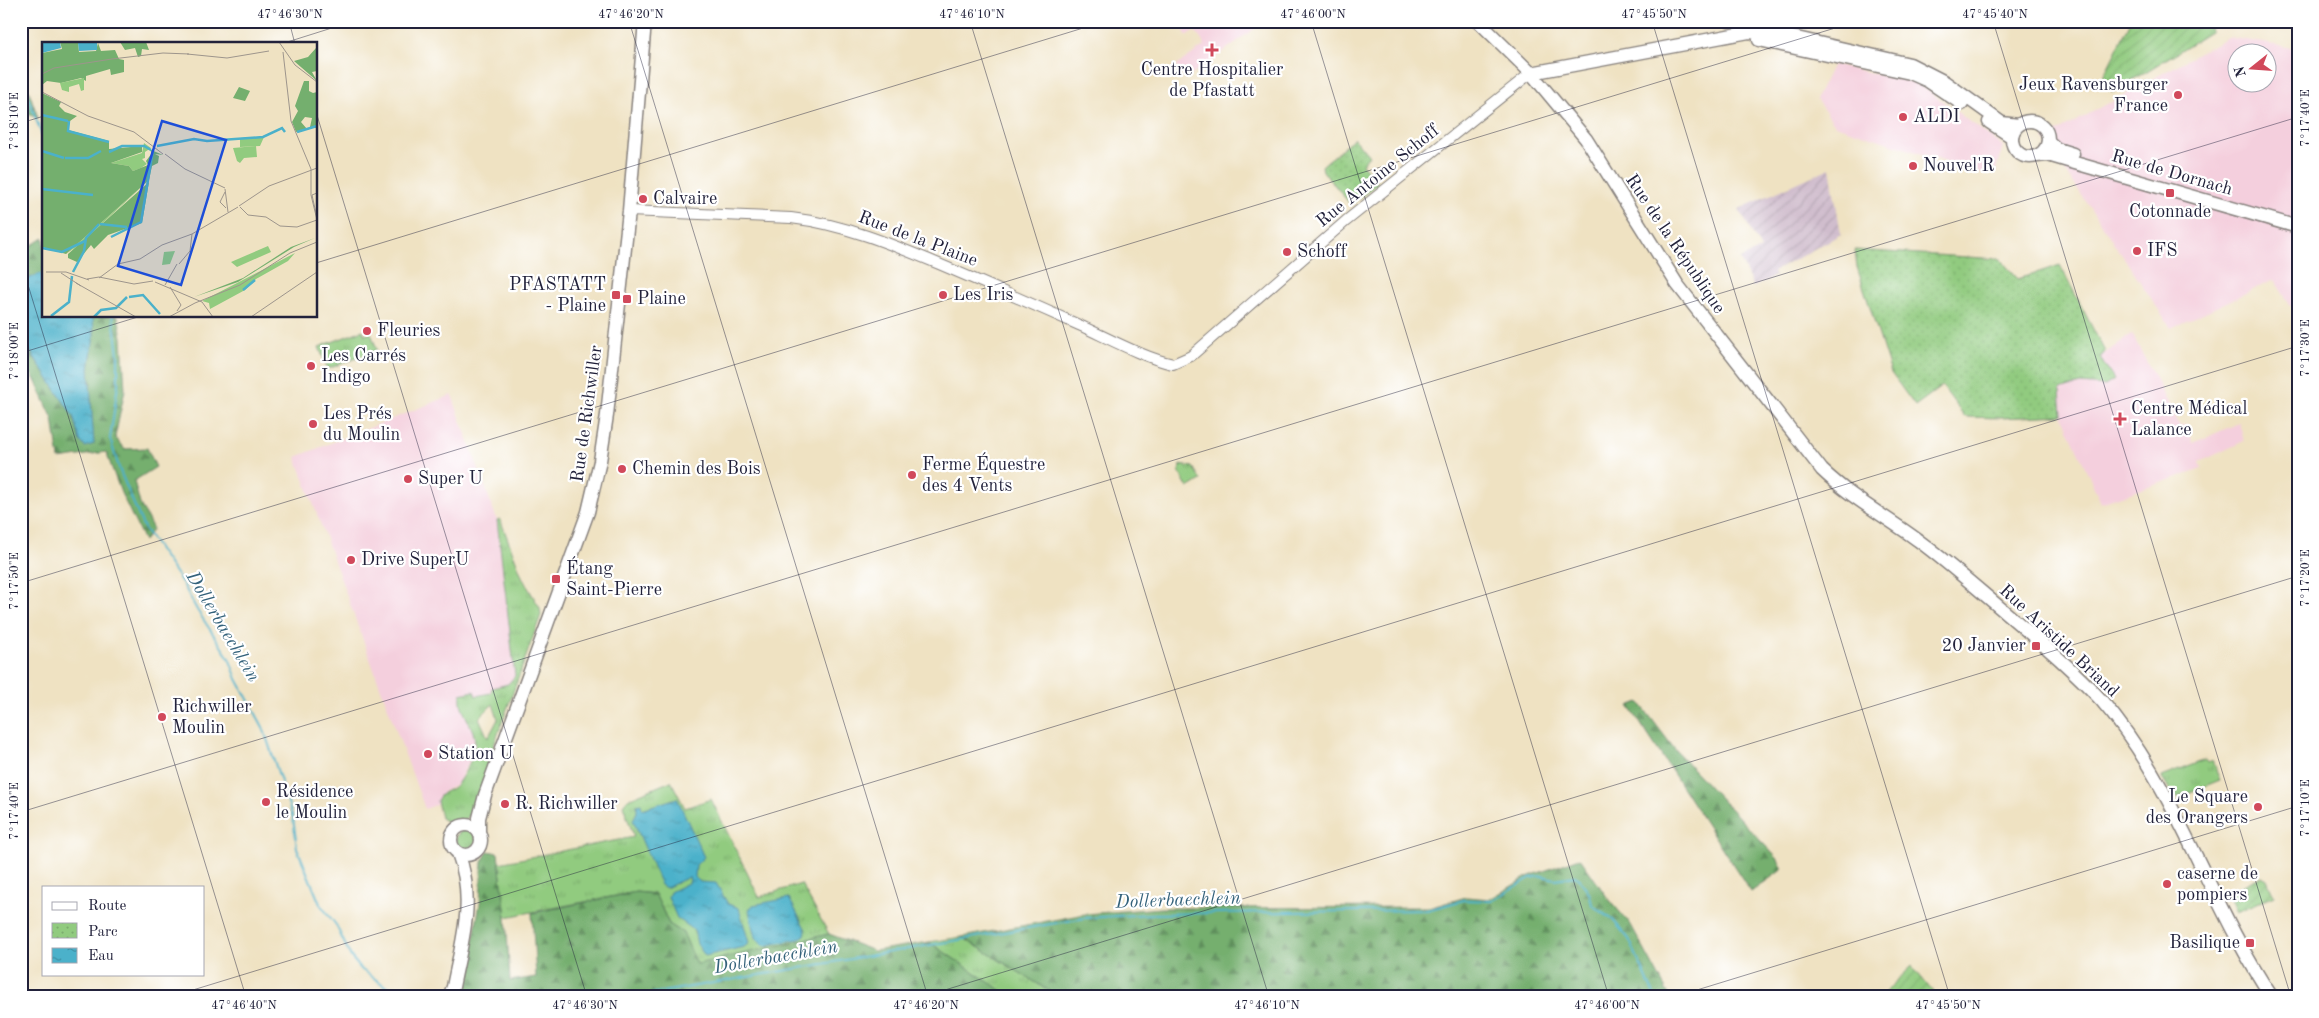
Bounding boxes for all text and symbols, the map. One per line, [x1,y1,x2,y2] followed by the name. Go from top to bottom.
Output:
[1621,8,1687,21] text: 47°45'50"N
[1962,8,2028,21] text: 47°45'40"N
[257,9,323,21] text: 47°46'30"N
[598,9,664,21] text: 47°46'20"N
[939,9,1005,21] text: 47°46'10"N
[1280,9,1346,21] text: 47°46'00"N
[42,42,318,318] inset map
[2226,42,2276,92] north arrow
[1205,43,1219,57] marker: Centre Hospitalier de Pfastatt
[1141,61,1284,100] place label: Centre Hospitalier de Pfastatt
[2232,64,2249,79] text: N
[2019,76,2169,115] place label: Jeux Ravensburger France
[2172,89,2184,101] marker: Jeux Ravensburger France
[2300,89,2312,147] text: 7°17'40"E
[9,92,21,150] text: 7°18'10"E
[1913,108,1960,126] place label: ALDI
[1897,111,1909,123] marker: ALDI
[1313,121,1444,231] street label: Rue Antoine Schoff
[2109,147,2235,199] street label: Rue de Dornach
[1923,157,1995,175] place label: Nouvel'R
[1907,160,1919,172] marker: Nouvel'R
[1622,171,1728,317] street label: Rue de la République
[2164,187,2176,199] marker: Cotonnade
[653,190,717,208] place label: Calvaire
[637,193,649,205] marker: Calvaire
[2129,203,2211,221] place label: Cotonnade
[856,208,980,270] street label: Rue de la Plaine
[2147,242,2177,260] place label: IFS
[1297,243,1348,261] place label: Schoff
[2131,245,2143,257] marker: IFS
[1281,246,1293,258] marker: Schoff
[509,276,606,315] place label: PFASTATT - Plaine
[953,286,1014,304] place label: Les Iris
[610,289,622,301] marker: PFASTATT - Plaine
[937,289,949,301] marker: Les Iris
[637,290,686,308] place label: Plaine
[621,293,633,305] marker: Plaine
[2300,319,2312,377] text: 7°17'30"E
[9,322,21,380] text: 7°18'00"E
[377,322,440,340] place label: Fleuries
[361,325,373,337] marker: Fleuries
[568,344,606,484] street label: Rue de Richwiller
[321,347,406,386] place label: Les Carrés Indigo
[305,360,317,372] marker: Les Carrés Indigo
[2131,400,2247,439] place label: Centre Médical Lalance
[323,405,400,444] place label: Les Prés du Moulin
[2113,412,2127,426] marker: Centre Médical Lalance
[307,418,319,430] marker: Les Prés du Moulin
[922,452,1045,495] place label: Ferme Équestre des 4 Vents
[632,460,761,478] place label: Chemin des Bois
[616,463,628,475] marker: Chemin des Bois
[906,469,918,481] marker: Ferme Équestre des 4 Vents
[418,470,483,488] place label: Super U
[402,473,414,485] marker: Super U
[2300,549,2312,607] text: 7°17'20"E
[361,551,469,569] place label: Drive SuperU
[8,552,21,610] text: 7°17'50"E
[345,554,357,566] marker: Drive SuperU
[566,556,662,599] place label: Étang Saint-Pierre
[181,568,263,686] water label: Dollerbaechlein
[550,573,562,585] marker: Étang Saint-Pierre
[1996,581,2122,701] street label: Rue Aristide Briand
[1942,637,2027,655] place label: 20 Janvier
[2030,640,2042,652] marker: 20 Janvier
[172,698,252,737] place label: Richwiller Moulin
[156,711,168,723] marker: Richwiller Moulin
[438,745,513,763] place label: Station U
[422,748,434,760] marker: Station U
[2300,779,2312,837] text: 7°17'10"E
[9,782,21,840] text: 7°17'40"E
[276,783,353,822] place label: Résidence le Moulin
[2146,788,2248,827] place label: Le Square des Orangers
[515,795,618,813] place label: R. Richwiller
[260,796,272,808] marker: Résidence le Moulin
[499,798,511,810] marker: R. Richwiller
[2252,801,2264,813] marker: Le Square des Orangers
[2177,865,2258,904] place label: caserne de pompiers
[2161,878,2173,890] marker: caserne de pompiers
[42,886,205,976] legend
[1114,889,1241,913] water label: Dollerbaechlein
[88,899,126,914] text: Route
[88,925,118,940] text: Parc
[2169,934,2240,952] place label: Basilique
[2244,937,2256,949] marker: Basilique
[712,938,840,978] water label: Dollerbaechlein
[88,949,114,964] text: Eau
[1915,999,1981,1012] text: 47°45'50"N
[211,1000,277,1012] text: 47°46'40"N
[552,1000,618,1012] text: 47°46'30"N
[893,1000,959,1012] text: 47°46'20"N
[1234,1000,1300,1012] text: 47°46'10"N
[1574,1000,1640,1012] text: 47°46'00"N

